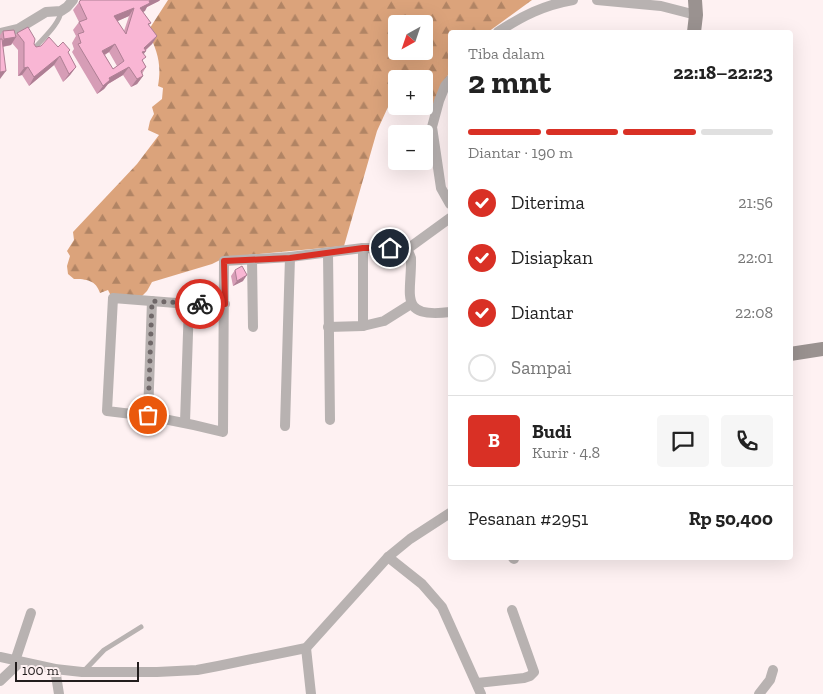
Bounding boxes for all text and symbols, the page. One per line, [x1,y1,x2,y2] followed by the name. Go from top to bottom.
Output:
[388,15,432,60] north arrow
[388,15,433,170] map controls
[468,44,545,63] text: Tiba dalam
[673,61,773,84] text: 22:18–22:23
[468,63,551,101] text: 2 mnt
[388,70,433,115] button: +
[388,125,433,170] button: −
[468,143,573,162] text: Diantar · 190 m
[468,189,496,217] icon: check
[511,191,585,214] text: Diterima
[738,193,773,212] text: 21:56
[369,227,411,269] pin
[376,234,404,262] icon: home
[468,244,496,272] icon: check
[511,246,593,269] text: Disiapkan
[738,248,773,267] text: 22:01
[175,279,225,329] courier
[186,290,214,318] icon: bike
[468,299,496,327] icon: check
[511,301,574,324] text: Diantar
[735,303,773,322] text: 22:08
[511,356,572,379] text: Sampai
[127,394,169,436] pin
[134,401,162,429] icon: bag
[657,415,709,467] button: chat
[721,415,773,467] button: phone
[532,420,571,443] text: Budi
[488,429,500,452] text: B
[532,443,600,462] text: Kurir · 4.8
[468,507,588,530] text: Pesanan #2951
[689,507,773,530] text: Rp 50,400
[15,659,139,682] scale bar
[22,662,59,679] text: 100 m

